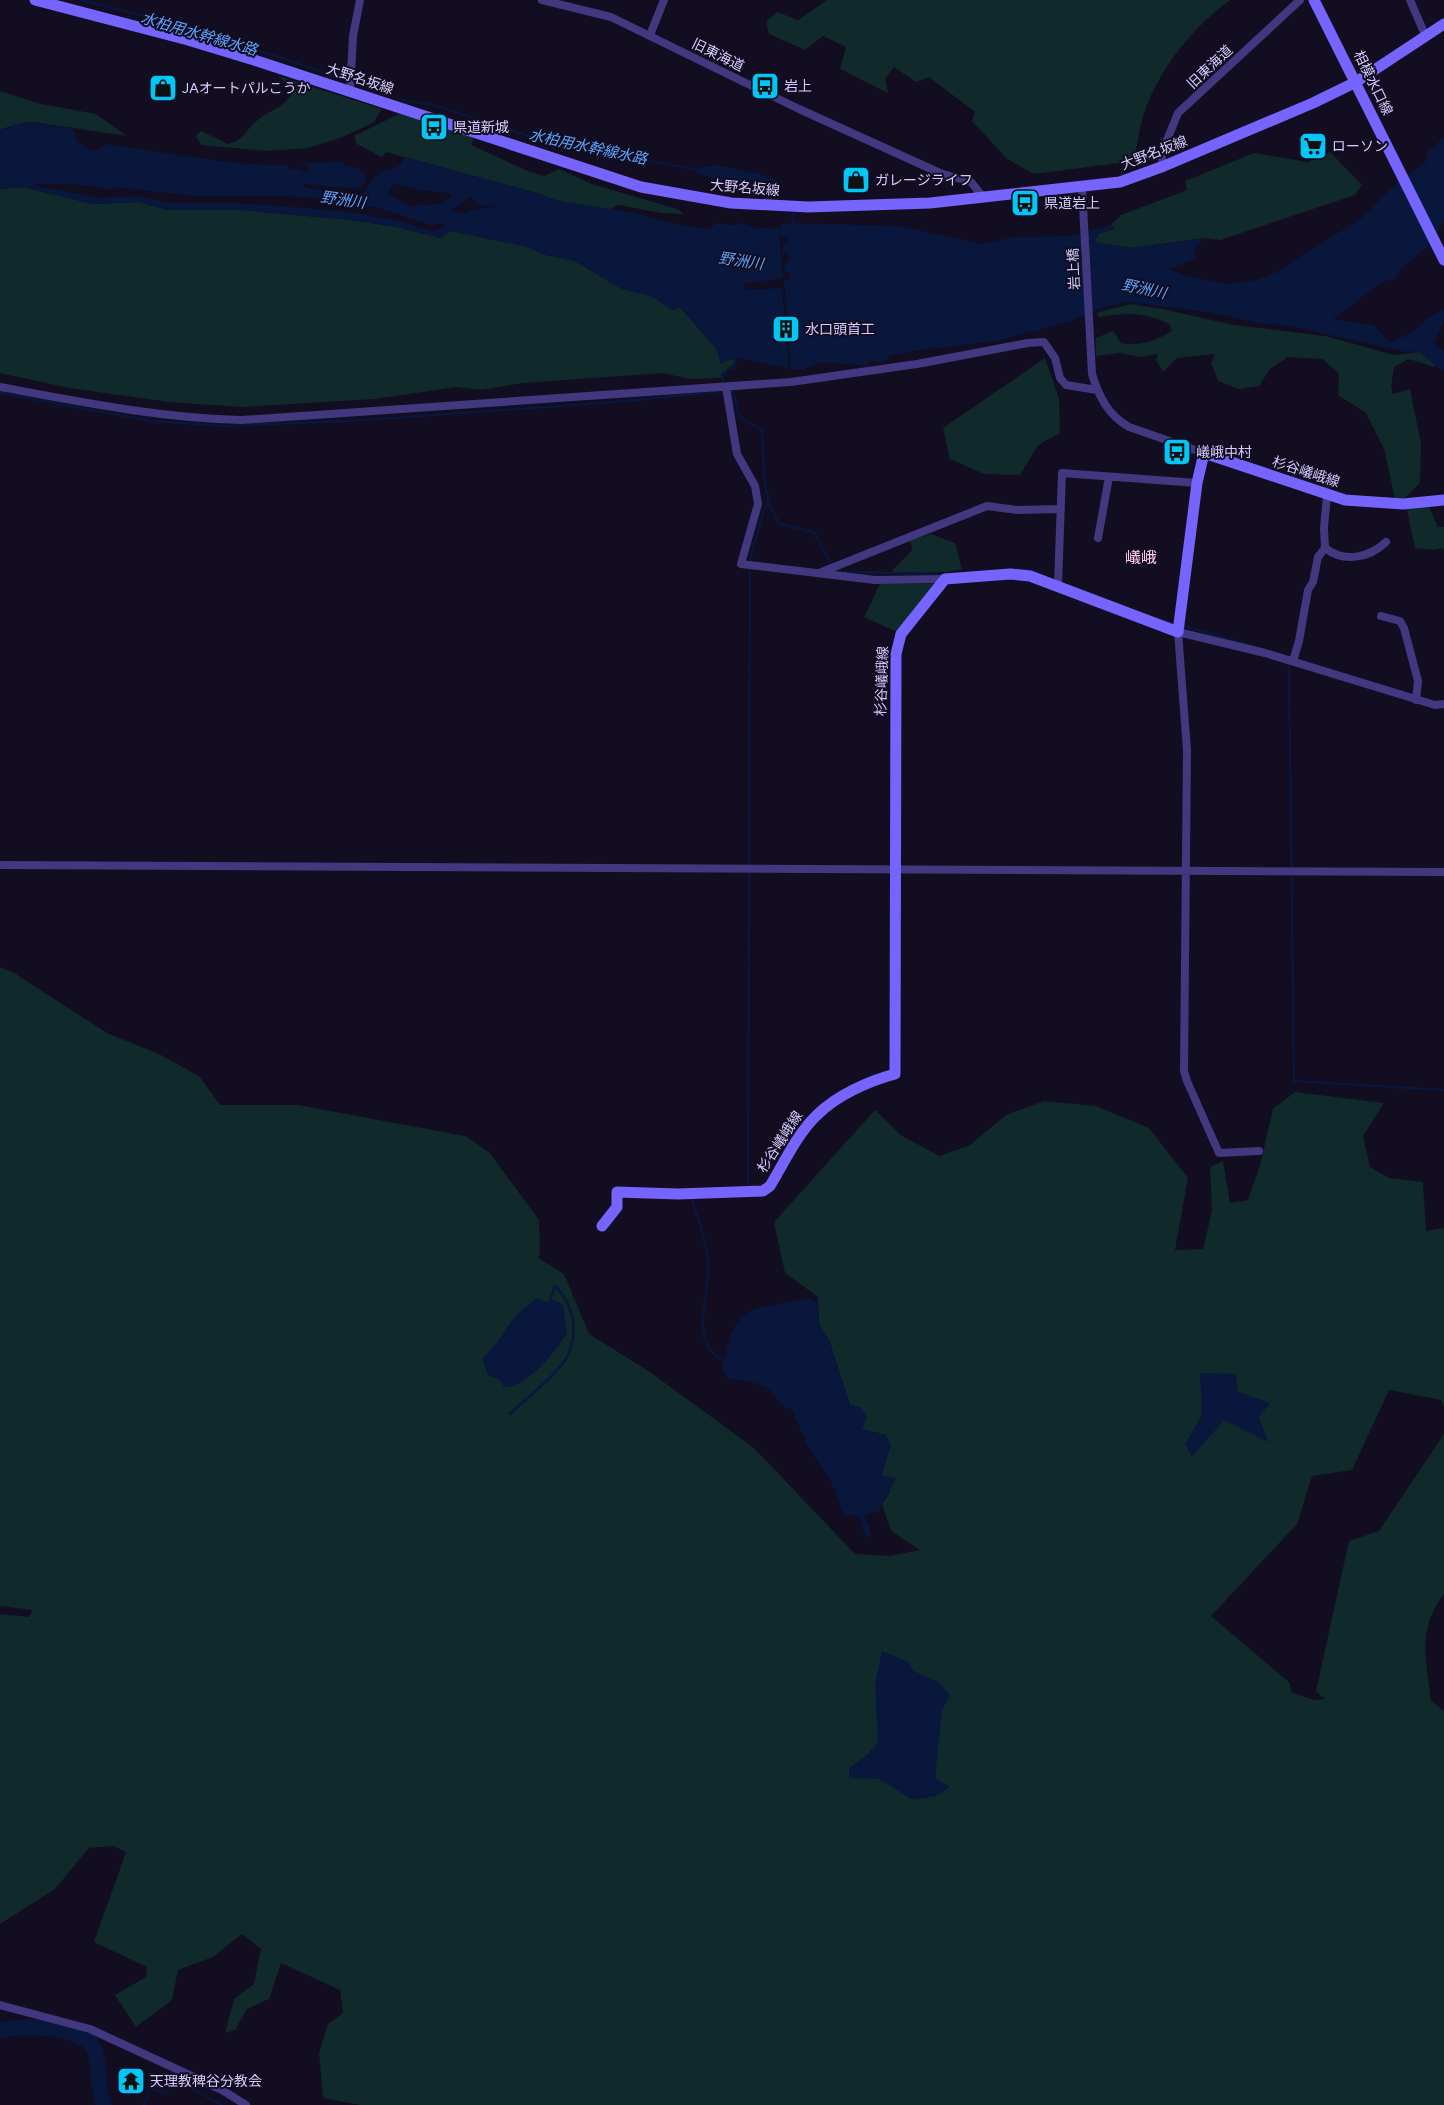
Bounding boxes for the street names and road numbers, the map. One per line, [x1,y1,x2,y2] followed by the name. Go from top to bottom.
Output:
[689,35,747,75] street label: 旧東海道
[1184,42,1236,92] street label: 旧東海道
[1350,48,1396,118] street label: 相模水口線
[324,60,396,98] street label: 大野名坂線
[1118,133,1190,173] street label: 大野名坂線
[709,176,781,200] street label: 大野名坂線
[1064,248,1084,290] street label: 岩上橋
[1270,453,1342,491] street label: 杉谷嶬峨線
[872,646,892,716] street label: 杉谷嶬峨線
[754,1108,806,1176] street label: 杉谷嶬峨線

